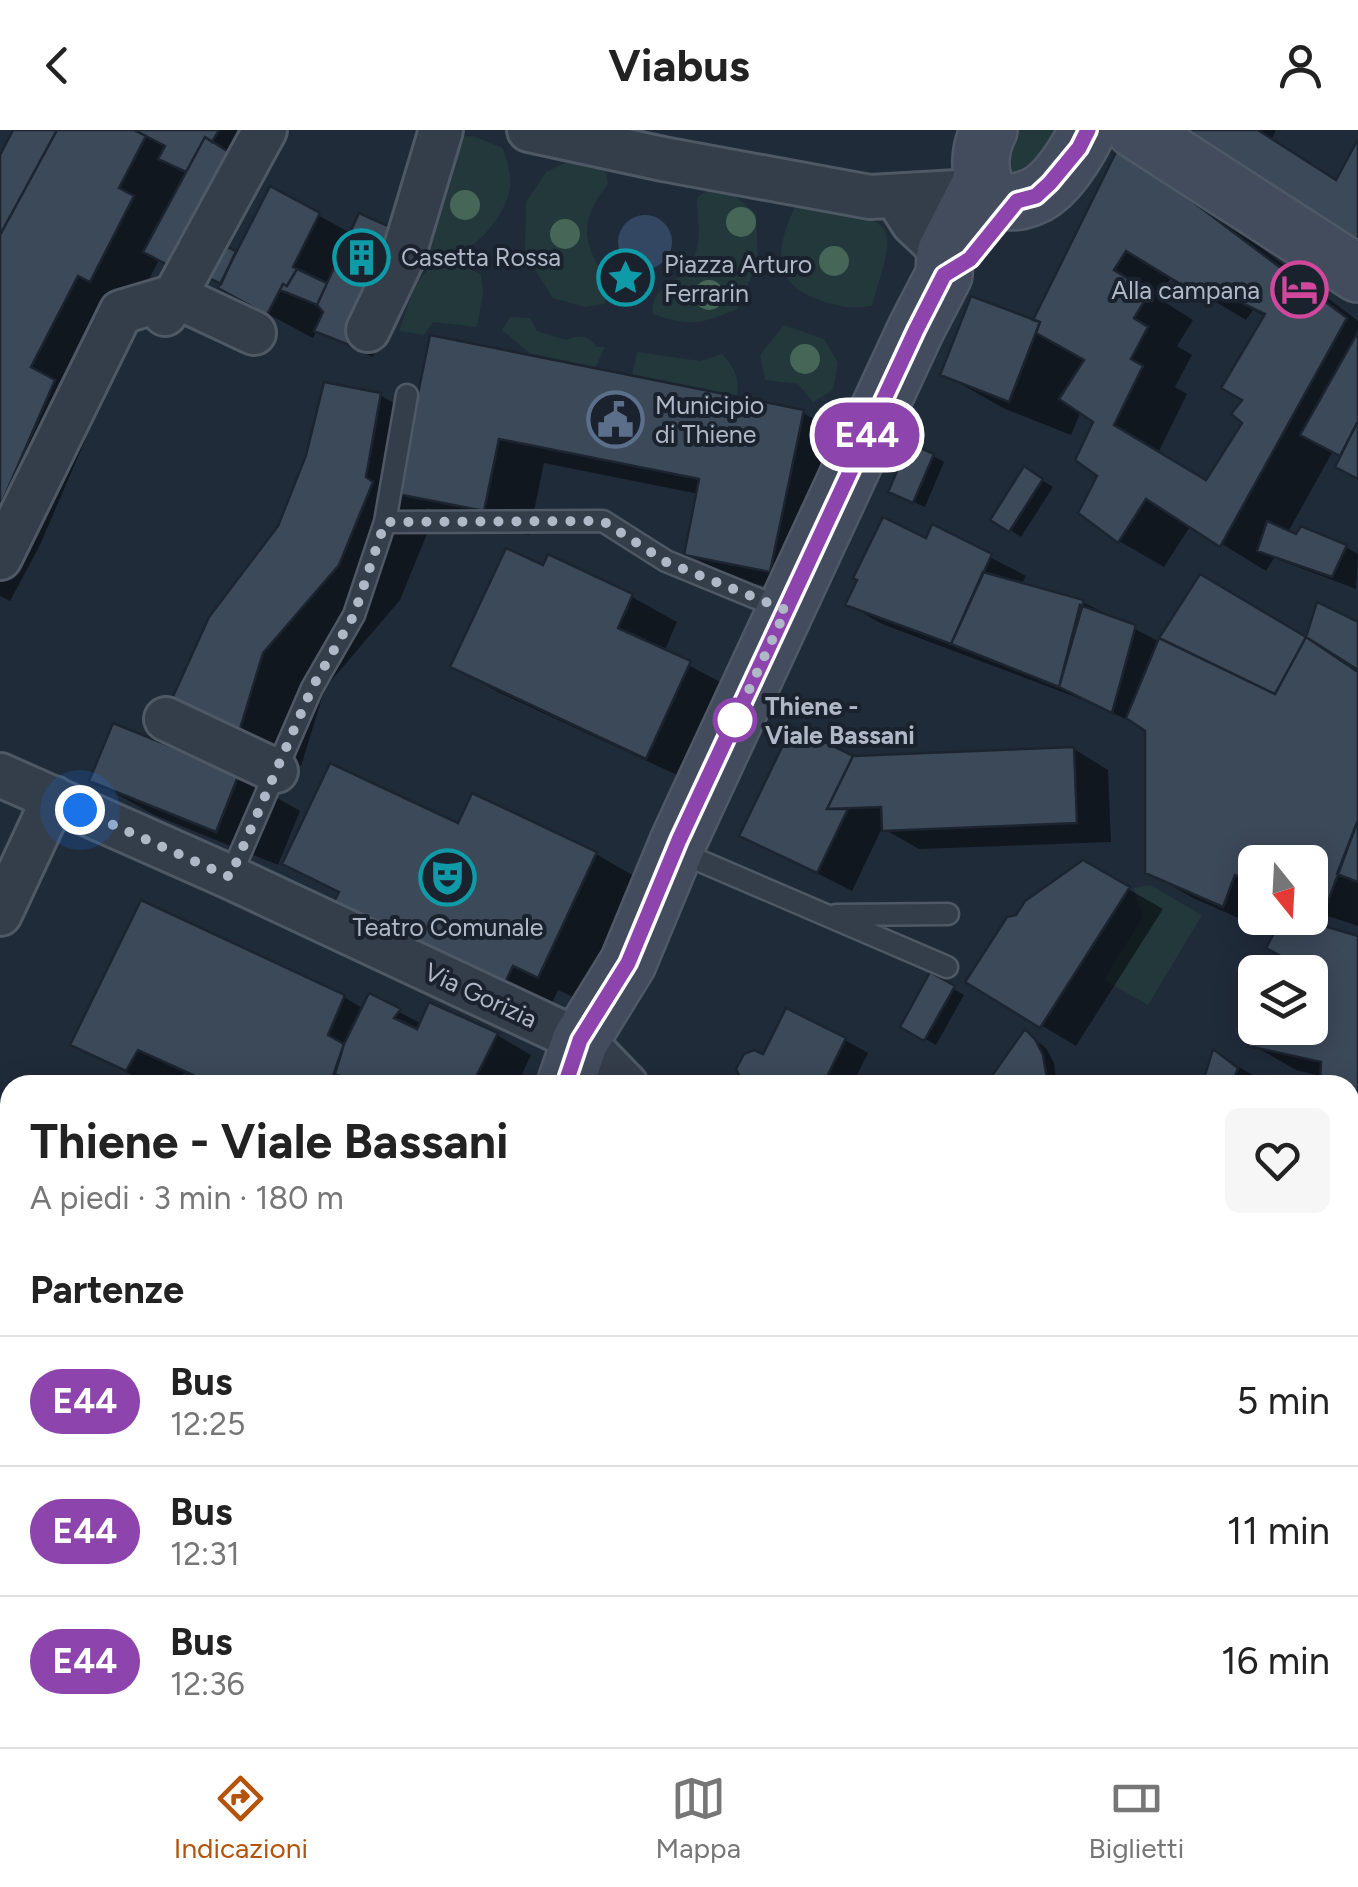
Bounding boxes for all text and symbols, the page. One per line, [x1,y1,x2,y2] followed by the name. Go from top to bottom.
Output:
[30,38,85,93] icon: back
[608,38,750,92] text: Viabus
[1273,38,1328,93] icon: person
[332,227,392,287] building icon: Casetta Rossa
[401,242,561,272] place label: Casetta Rossa
[595,248,655,308] place icon: Piazza Arturo Ferrarin
[664,249,812,308] place label: Piazza Arturo Ferrarin
[1269,260,1329,320] hotel icon: Alla campana
[1111,275,1260,305] place label: Alla campana
[586,389,646,449] public building icon: Municipio di Thiene
[655,390,764,449] place label: Municipio di Thiene
[810,402,924,468] line badge: E44
[835,414,899,456] text: E44
[765,691,915,750] place label: Thiene - Viale Bassani
[714,699,756,741] marker: Thiene - Viale Bassani
[55,785,105,835] your location
[1238,845,1328,935] north arrow
[1238,845,1328,1045] map controls
[418,848,478,908] theatre icon: Teatro Comunale
[353,912,543,942] place label: Teatro Comunale
[1238,955,1328,1045] button: layers
[420,956,542,1034] street label: Via Gorizia
[1225,1108,1330,1213] button: heart
[30,1112,509,1170] text: Thiene - Viale Bassani
[30,1179,344,1217] text: A piedi · 3 min · 180 m
[30,1267,184,1313] text: Partenze
[170,1359,233,1405] text: Bus
[1236,1378,1330,1424] text: 5 min
[53,1380,117,1422] text: E44
[170,1405,246,1443] text: 12:25
[170,1489,233,1535] text: Bus
[1227,1508,1330,1554] text: 11 min
[53,1510,117,1552] text: E44
[170,1535,240,1573] text: 12:31
[170,1619,233,1665] text: Bus
[1221,1638,1330,1684] text: 16 min
[53,1640,117,1682] text: E44
[170,1665,245,1703] text: 12:36
[174,1771,308,1865] tab: Indicazioni
[656,1771,741,1865] tab: Mappa
[1089,1771,1184,1865] tab: Biglietti

